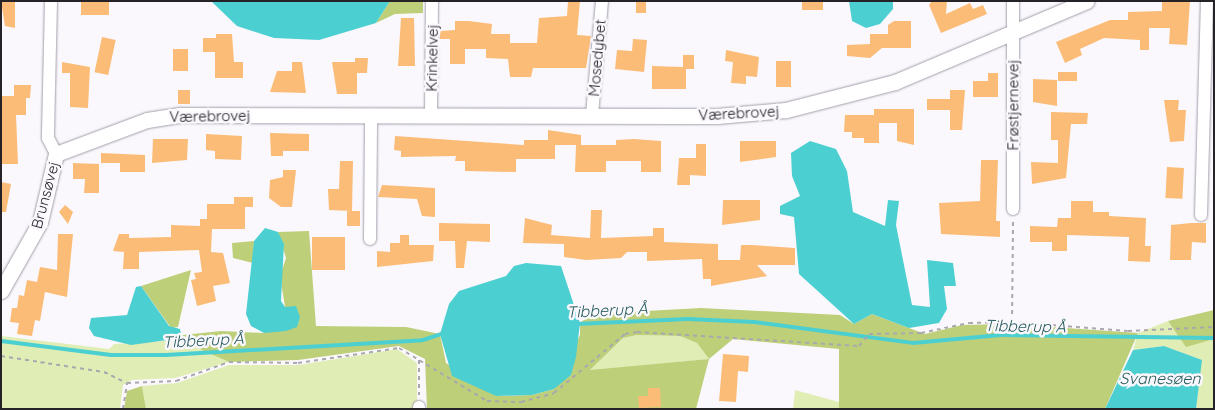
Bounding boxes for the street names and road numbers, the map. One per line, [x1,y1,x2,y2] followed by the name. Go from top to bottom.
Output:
[585,19,609,97] street label: Mosedybet
[422,24,442,92] street label: Krinkelvej
[1004,59,1022,151] street label: Frøstjernevej
[698,102,780,124] street label: Værebrovej
[169,106,251,126] street label: Værebrovej
[27,159,63,231] street label: Brunsøvej

